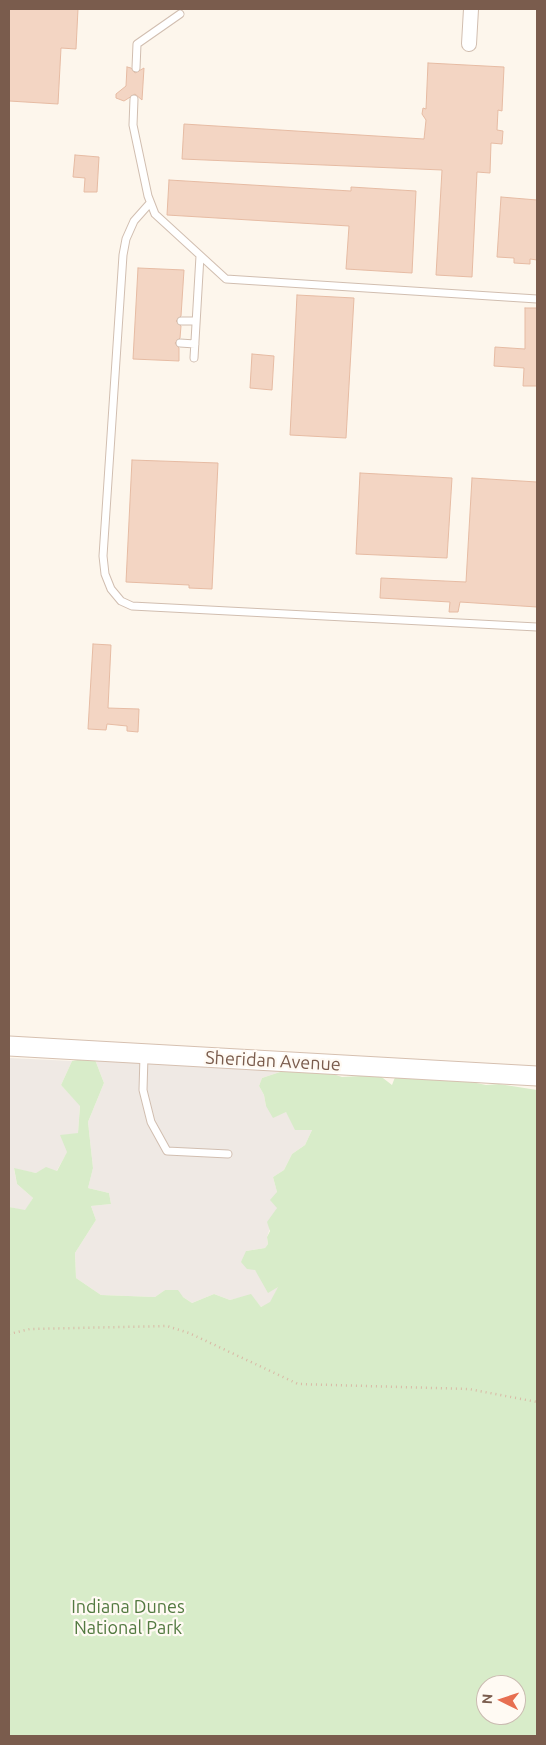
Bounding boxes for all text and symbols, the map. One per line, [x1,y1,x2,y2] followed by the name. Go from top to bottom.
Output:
[205,1047,341,1075] street label: Sheridan Avenue
[71,1596,185,1638] park label: Indiana Dunes National Park
[476,1675,526,1725] north arrow
[479,1693,495,1705] text: N

